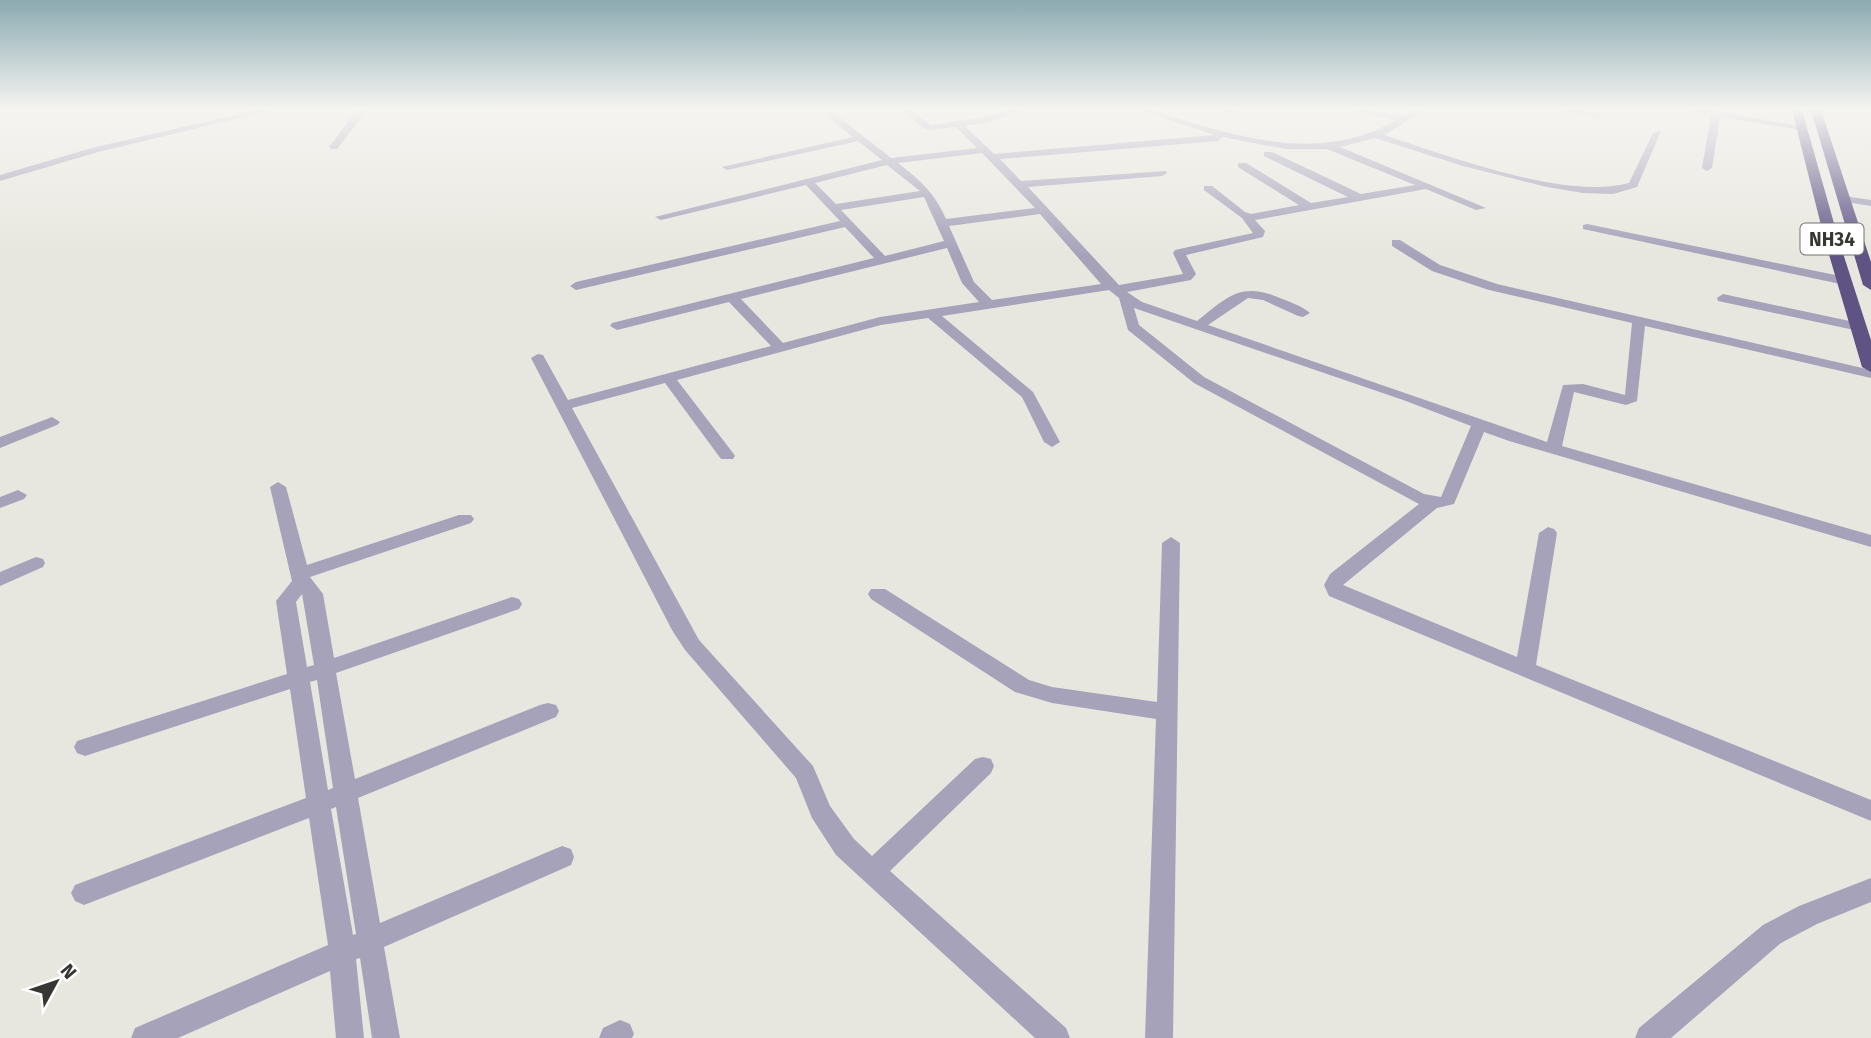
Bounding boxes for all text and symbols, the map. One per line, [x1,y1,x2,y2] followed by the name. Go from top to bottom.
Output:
[1800,224,1864,255] road number: NH34
[21,947,91,1017] north arrow
[56,959,82,984] text: N

